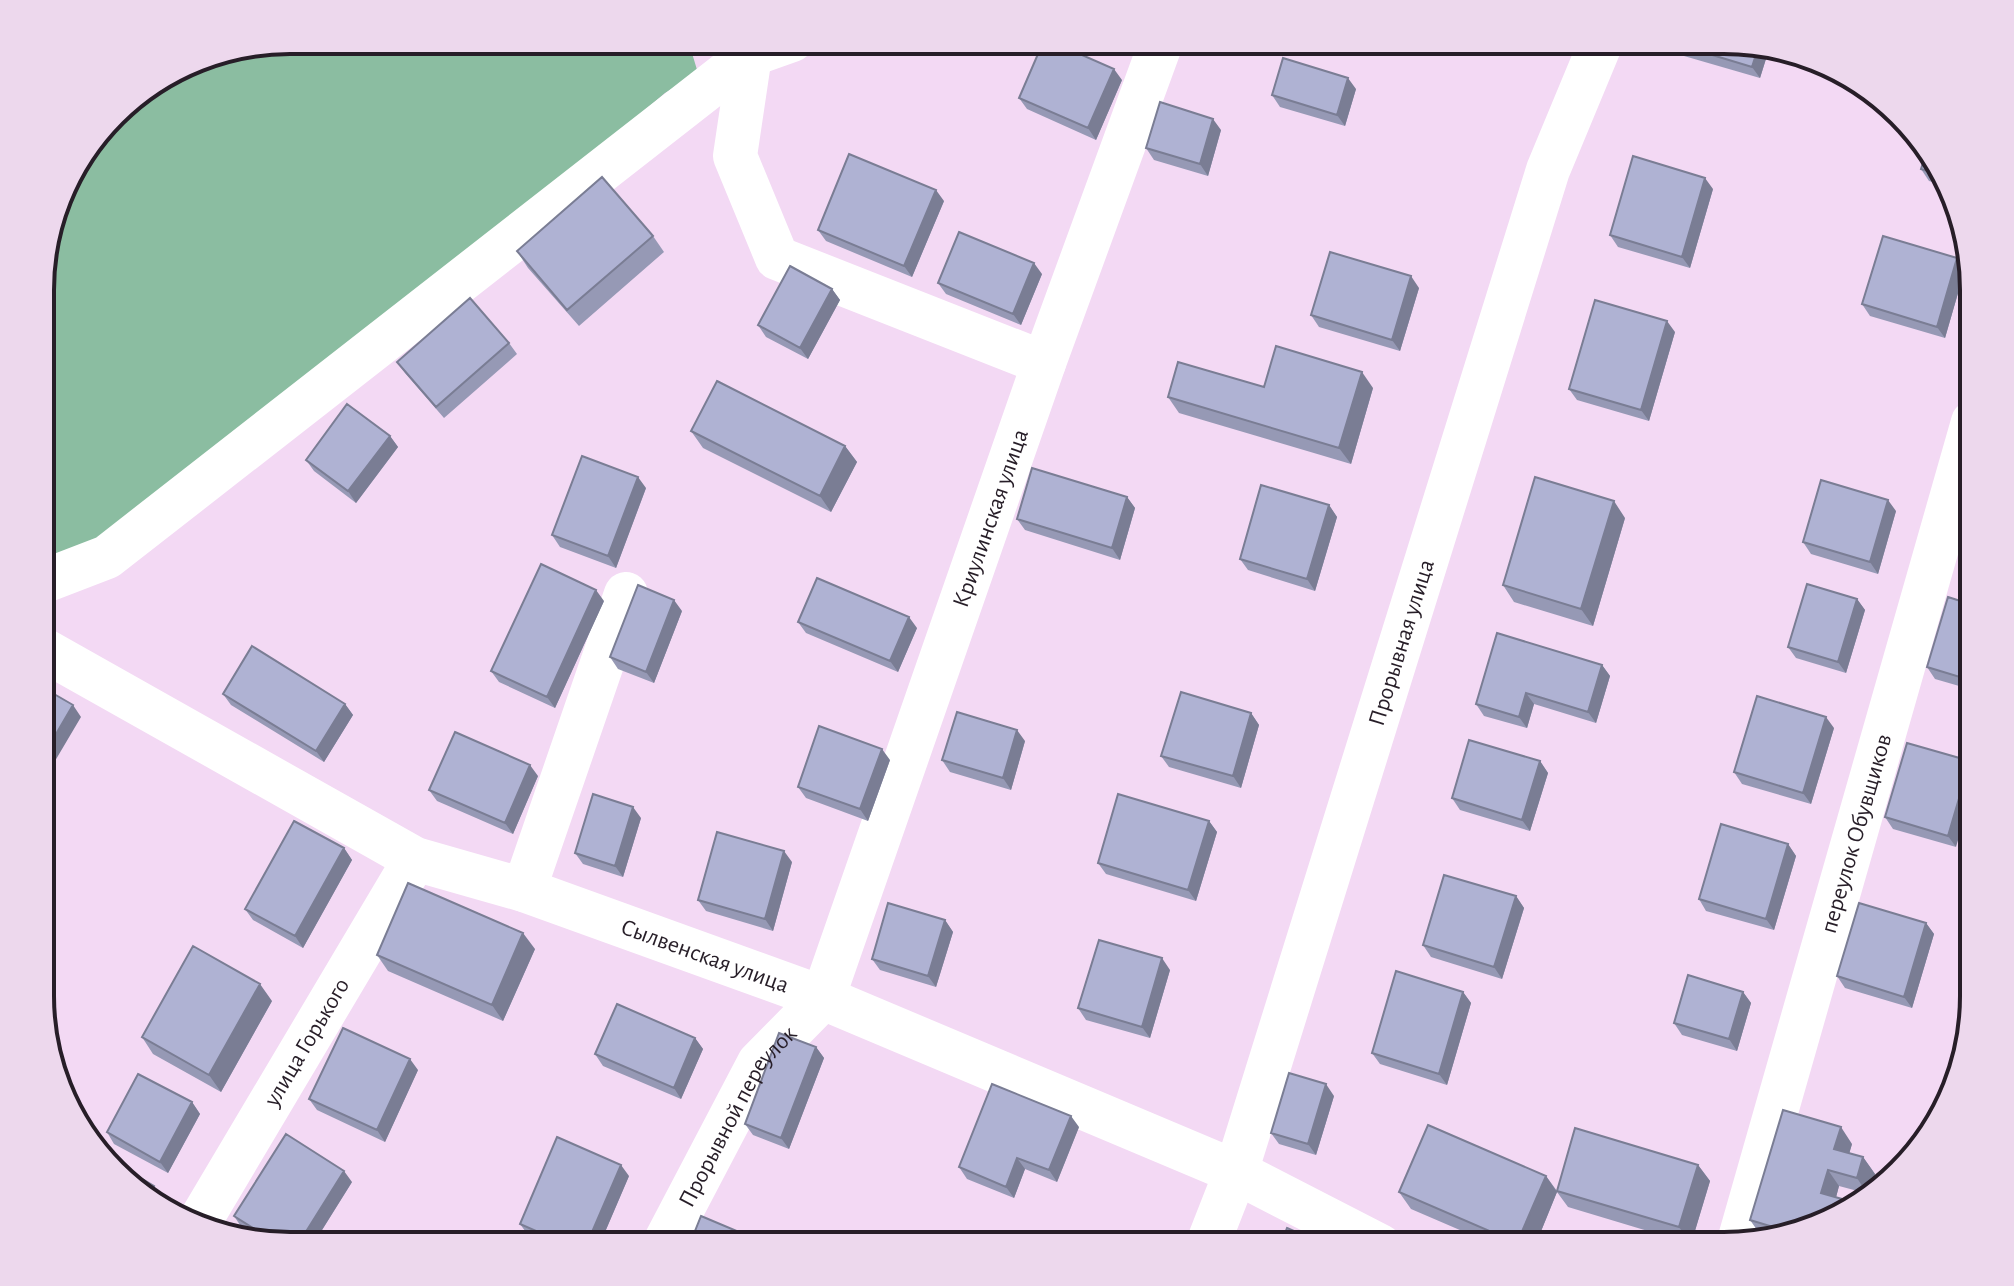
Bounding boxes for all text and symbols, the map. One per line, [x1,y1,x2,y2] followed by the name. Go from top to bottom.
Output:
[949,426,1033,611] street label: Криулинская улица
[1365,557,1439,729] street label: Прорывная улица
[1817,731,1896,936] street label: переулок Обувщиков
[618,915,792,998] street label: Сылвенская улица
[260,974,354,1111] street label: улица Горького
[675,1021,802,1211] street label: Прорывной переулок

